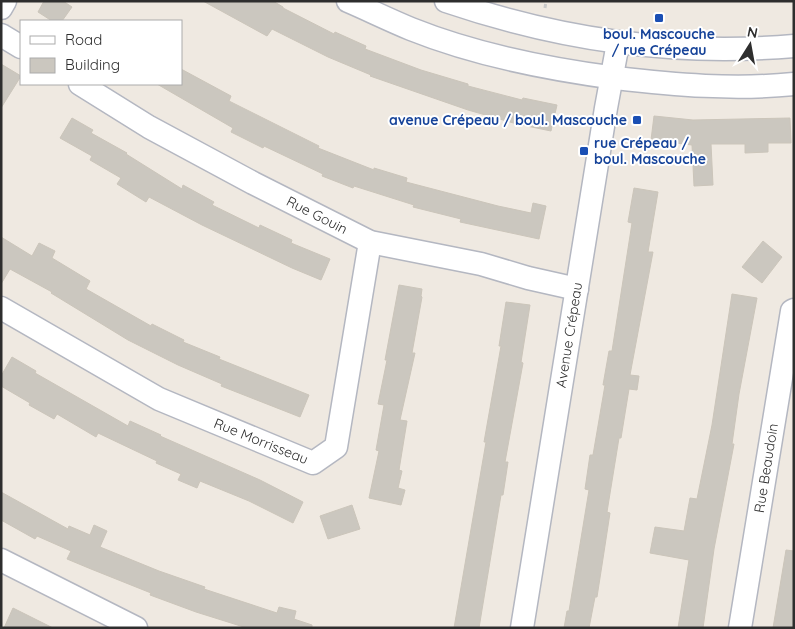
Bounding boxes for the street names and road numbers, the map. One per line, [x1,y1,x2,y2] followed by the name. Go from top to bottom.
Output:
[283,192,351,238] street label: Rue Gouin
[552,281,586,389] street label: Avenue Crépeau
[211,414,311,468] street label: Rue Morrisseau
[750,422,782,514] street label: Rue Beaudoin

